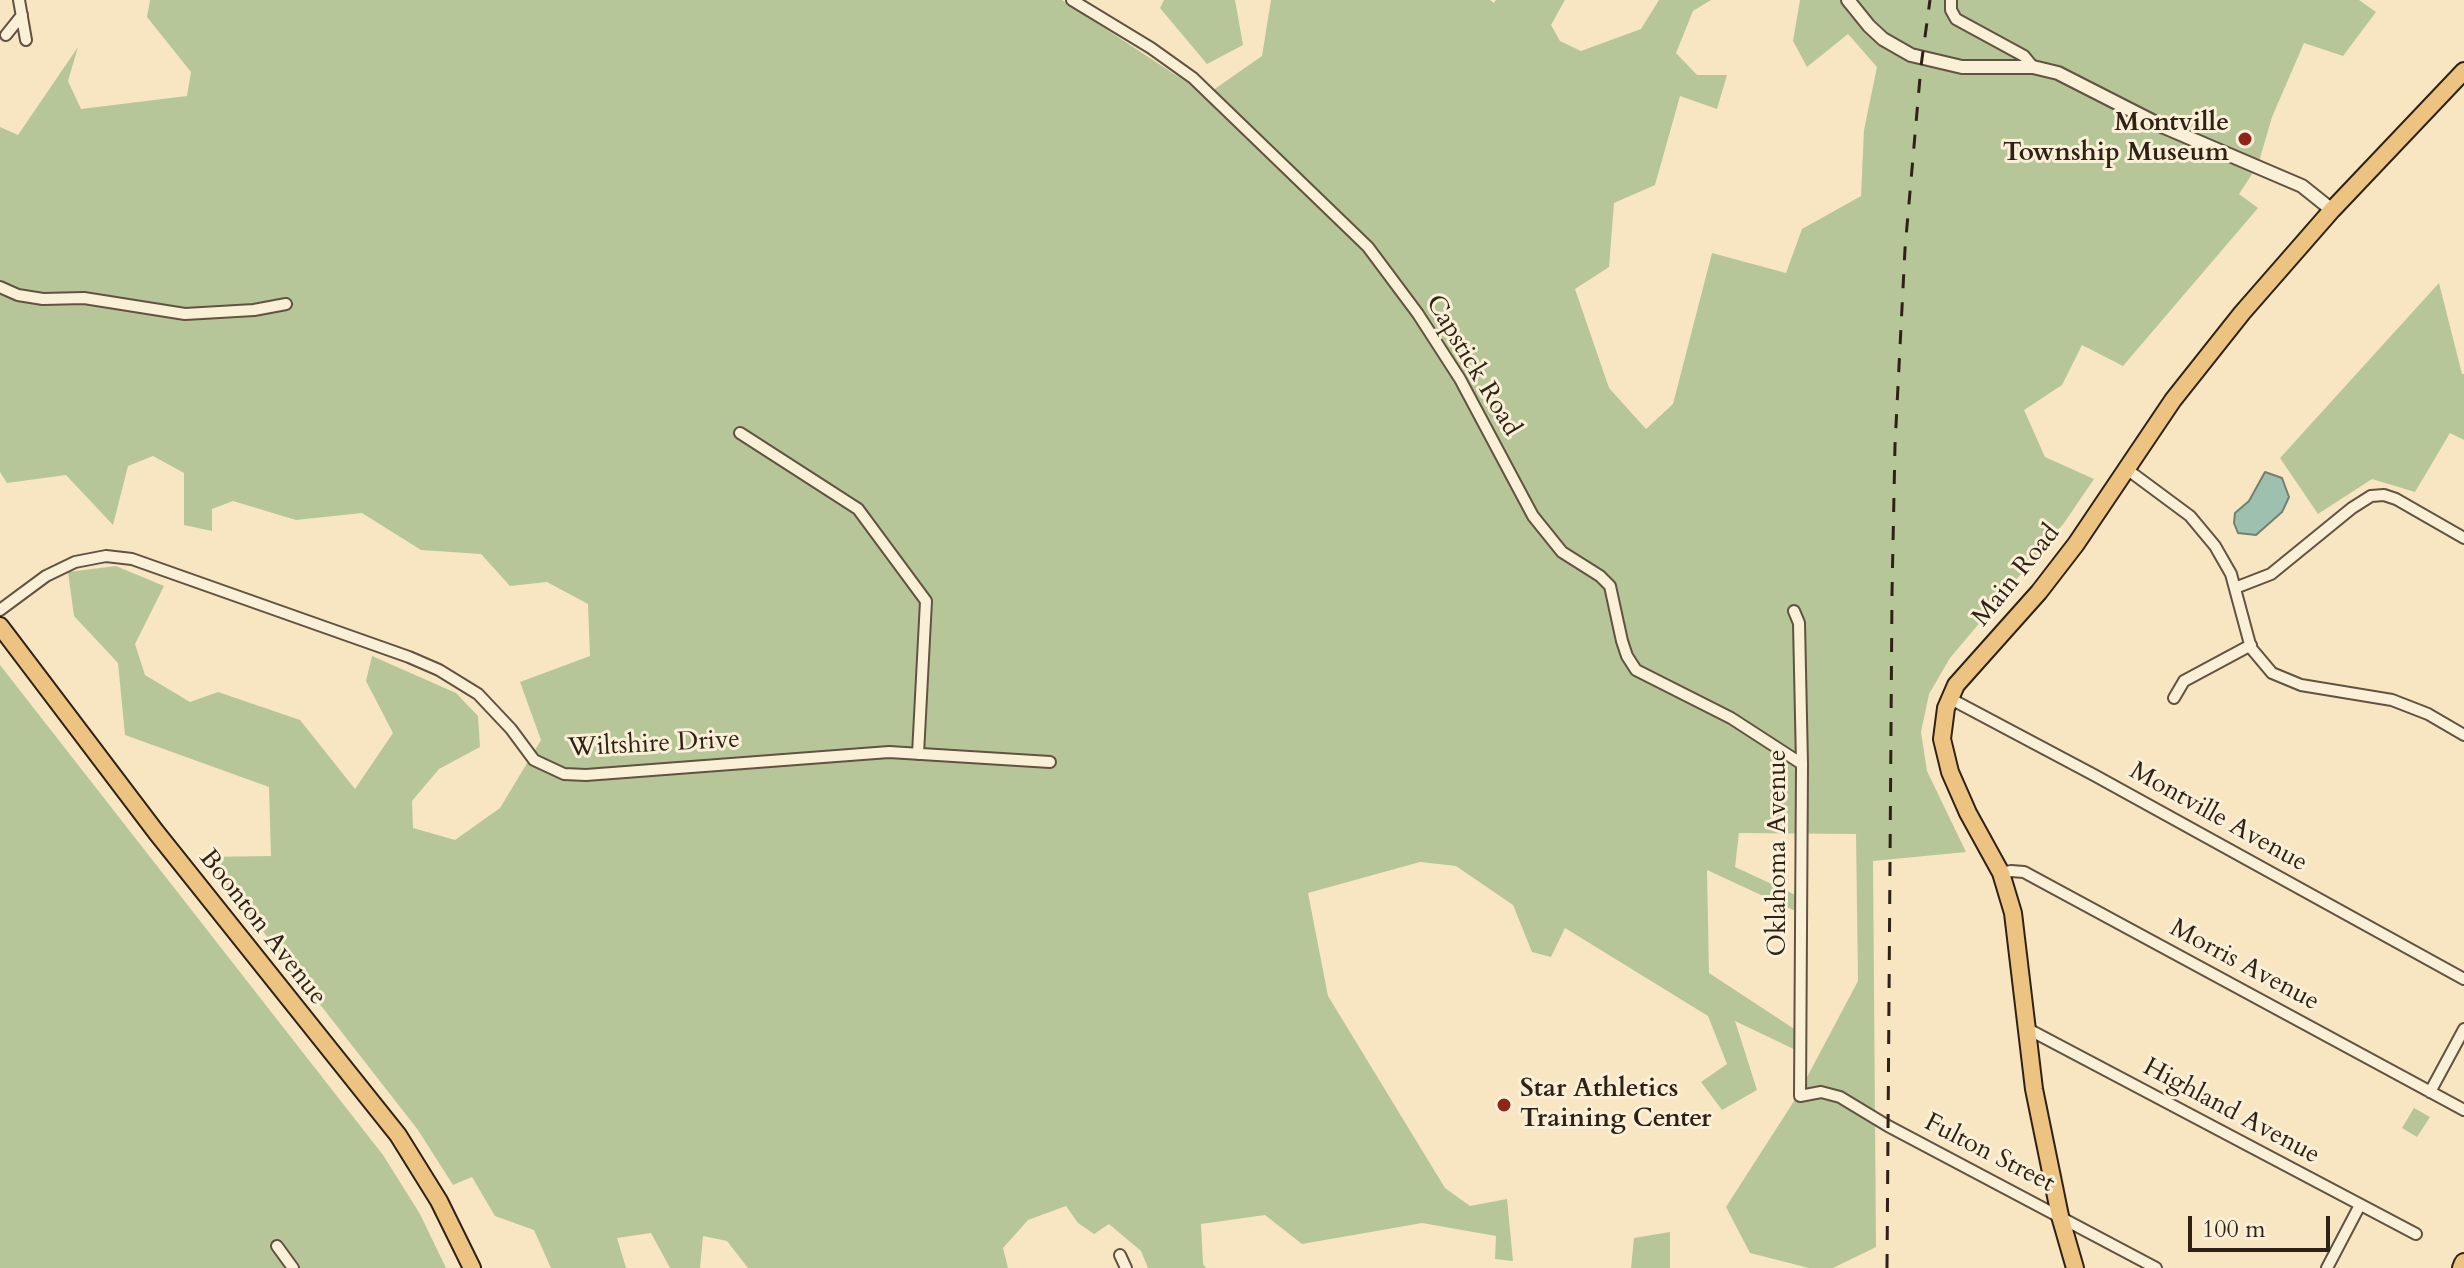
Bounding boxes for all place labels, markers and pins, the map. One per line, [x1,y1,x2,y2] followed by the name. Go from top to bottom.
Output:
[2003,108,2229,170] place label: Montville Township Museum
[2236,130,2254,148] marker: Montville Township Museum
[1520,1074,1712,1136] place label: Star Athletics Training Center
[1495,1096,1513,1114] marker: Star Athletics Training Center

